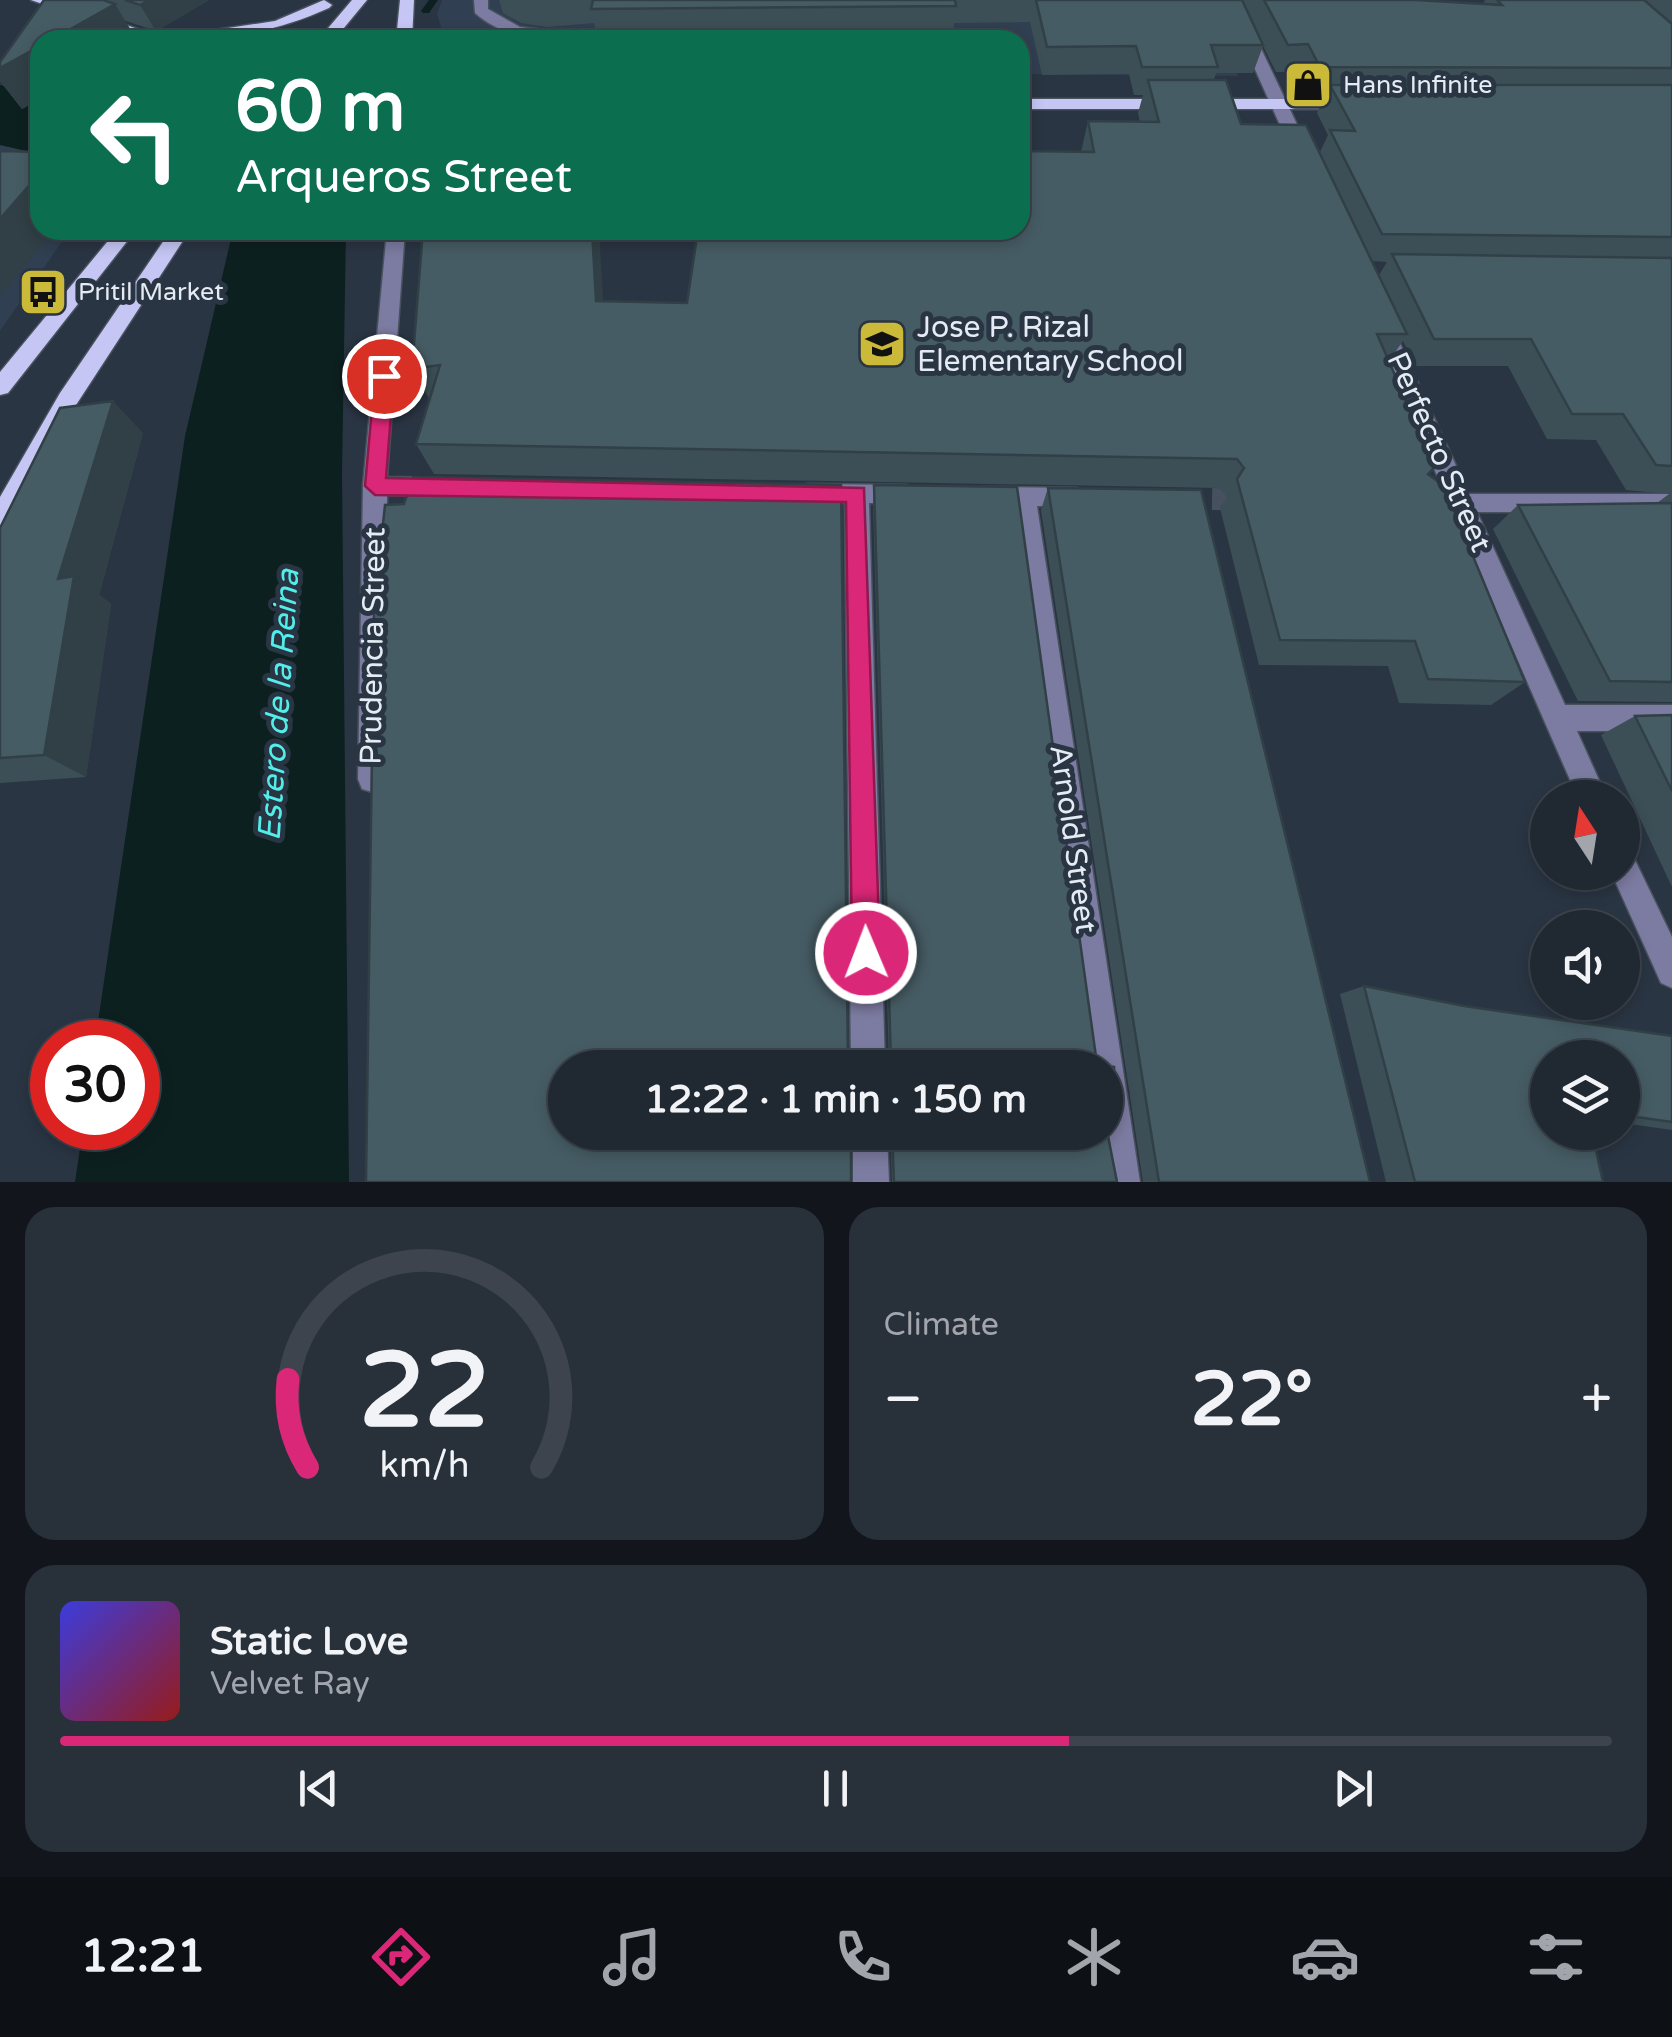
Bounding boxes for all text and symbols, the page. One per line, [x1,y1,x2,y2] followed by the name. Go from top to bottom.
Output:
[1282,59,1334,111] shop icon: Hans Infinite
[235,66,405,150] text: 60 m
[70,70,200,200] icon: left
[1343,70,1492,100] place label: Hans Infinite
[235,151,572,205] text: Arqueros Street
[17,266,69,318] bus stop icon: Pritil Market
[78,277,224,307] place label: Pritil Market
[917,309,1183,380] place label: Jose P. Rizal Elementary School
[856,318,908,370] school or university icon: Jose P. Rizal Elementary School
[342,334,427,419] pin
[1378,346,1500,558] street label: Perfecto Street
[357,349,412,404] icon: arrive
[352,527,394,765] street label: Prudencia Street
[251,567,308,842] water label: Estero de la Reina
[1041,742,1105,936] street label: Arnold Street
[1530,780,1640,890] north arrow
[1530,780,1640,1150] map controls
[814,901,918,1005] position arrow
[1530,910,1640,1020] button: sound
[30,1020,160,1150] speed limit sign: 30
[1530,1040,1640,1150] button: layers
[644,1077,1027,1123] text: 12:22 · 1 min · 150 m
[884,1306,999,1344] text: Climate
[359,1330,490,1455] text: 22
[1191,1355,1313,1445] text: 22°
[884,1367,923,1433] text: −
[1581,1367,1612,1433] text: +
[379,1444,469,1487] text: km/h
[210,1619,408,1665] text: Static Love
[210,1665,370,1703] text: Velvet Ray
[291,1761,346,1816] icon: previous
[808,1761,863,1816] icon: pause
[1326,1761,1381,1816] icon: next
[366,1922,436,1992] icon: directions
[597,1922,667,1992] icon: music
[828,1922,898,1992] icon: phone
[1059,1922,1129,1992] icon: climate
[1290,1922,1360,1992] icon: car
[1521,1922,1591,1992] icon: filters
[81,1930,205,1984] text: 12:21

